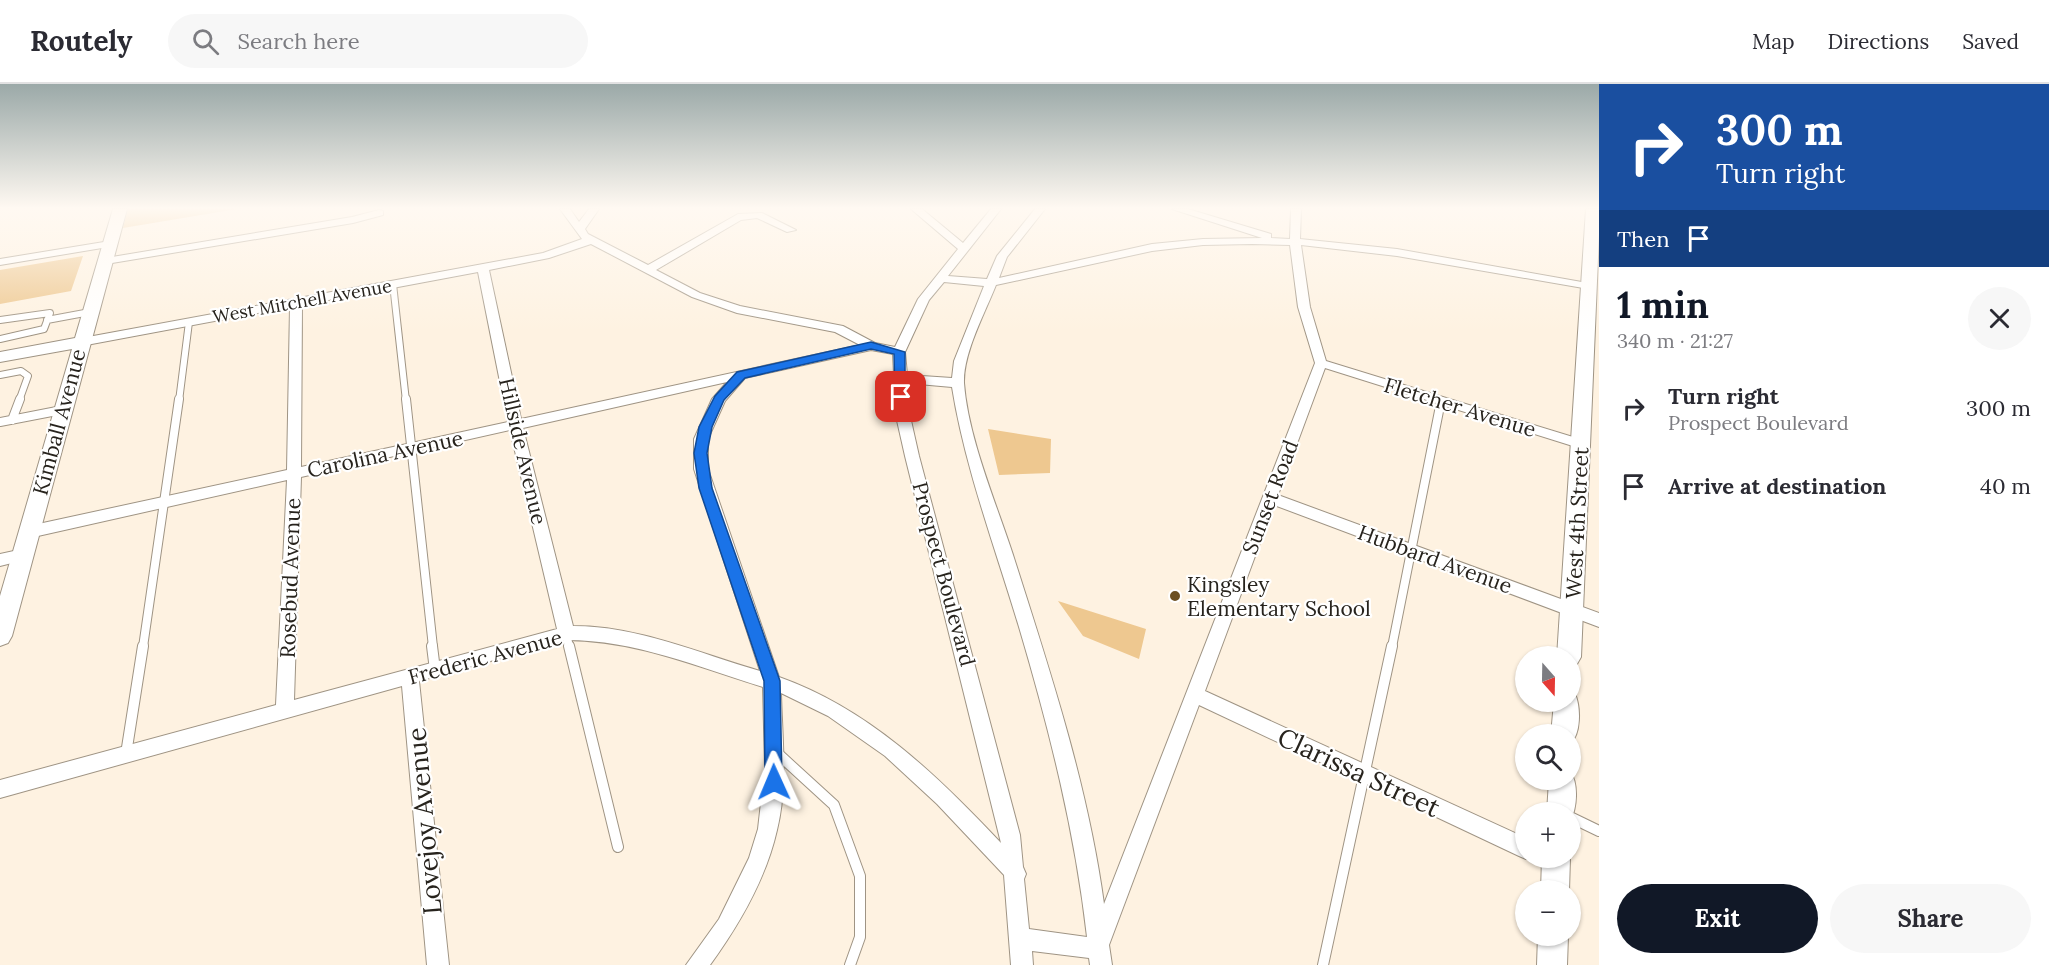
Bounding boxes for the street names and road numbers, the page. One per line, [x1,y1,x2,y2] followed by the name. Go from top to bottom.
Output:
[211,274,394,328] street label: West Mitchell Avenue
[27,346,91,498] street label: Kimball Avenue
[1381,371,1539,443] street label: Fletcher Avenue
[493,375,553,527] street label: Hillside Avenue
[305,424,465,484] street label: Carolina Avenue
[1236,436,1304,558] street label: Sunset Road
[1560,446,1595,600] street label: West 4th Street
[906,479,982,669] street label: Prospect Boulevard
[274,497,306,659] street label: Rosebud Avenue
[1354,519,1516,599] street label: Hubbard Avenue
[405,623,565,691] street label: Frederic Avenue
[1273,720,1445,824] street label: Clarissa Street
[399,726,449,916] street label: Lovejoy Avenue

